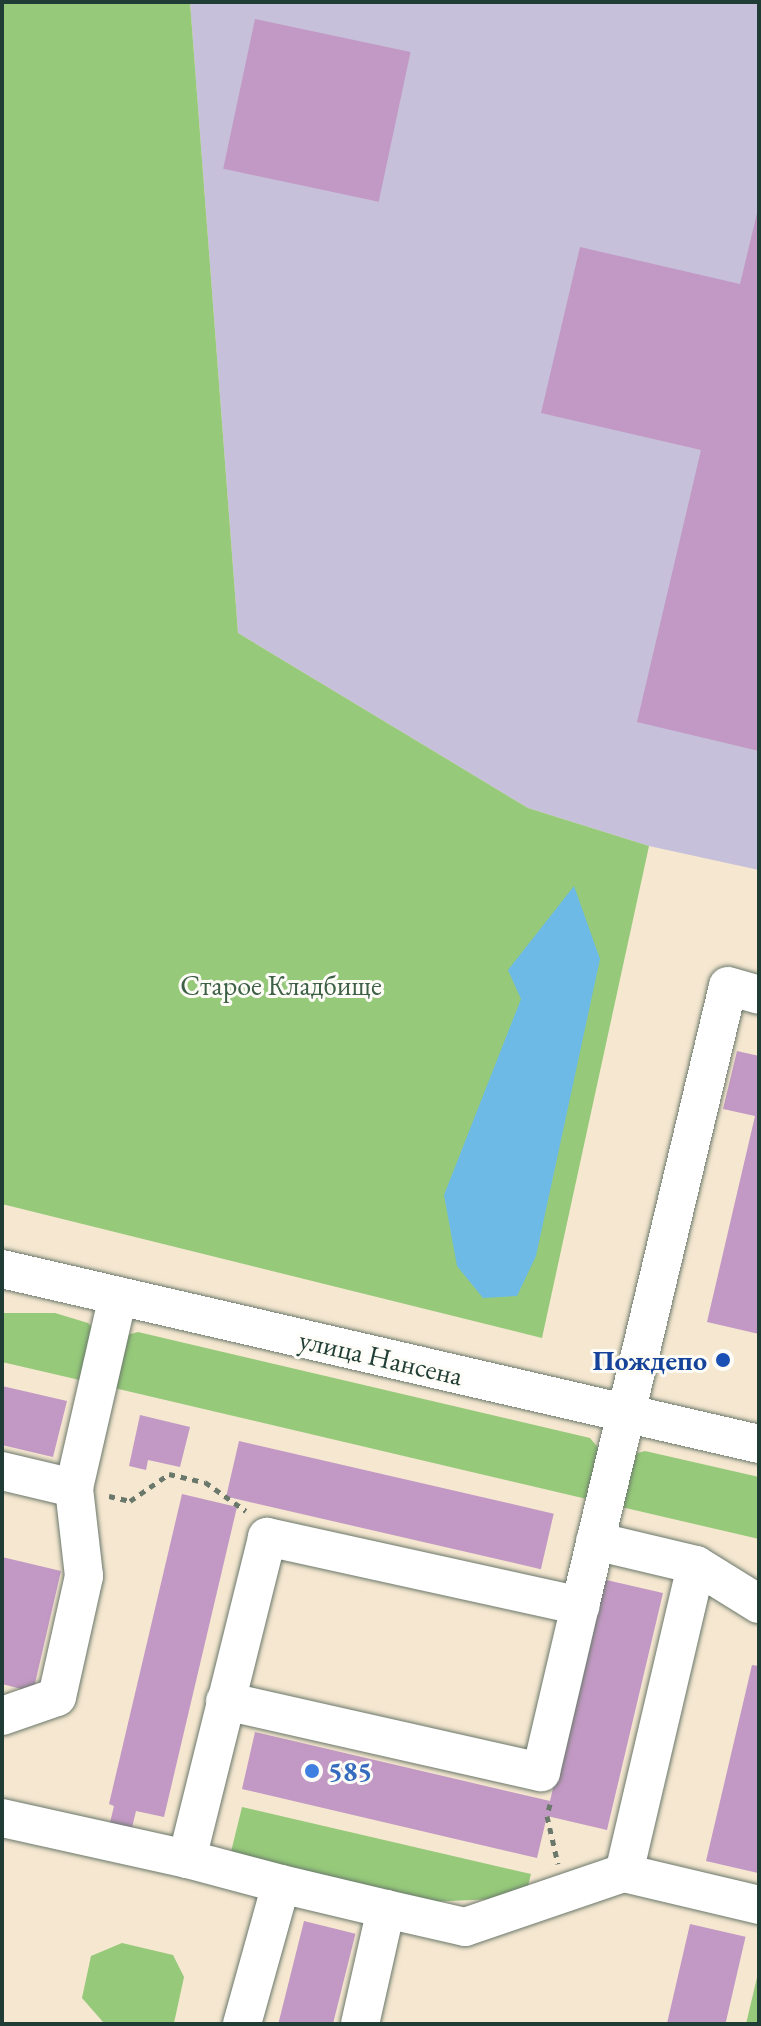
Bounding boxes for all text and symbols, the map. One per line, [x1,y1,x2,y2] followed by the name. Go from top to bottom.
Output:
[180,968,382,1002] park label: Старое Кладбище
[296,1322,466,1392] street label: улица Нансена
[592,1343,707,1377] place label: Пождепо
[714,1351,732,1369] marker: Пождепо
[328,1754,372,1788] place label: 585
[303,1762,321,1780] marker: 585

